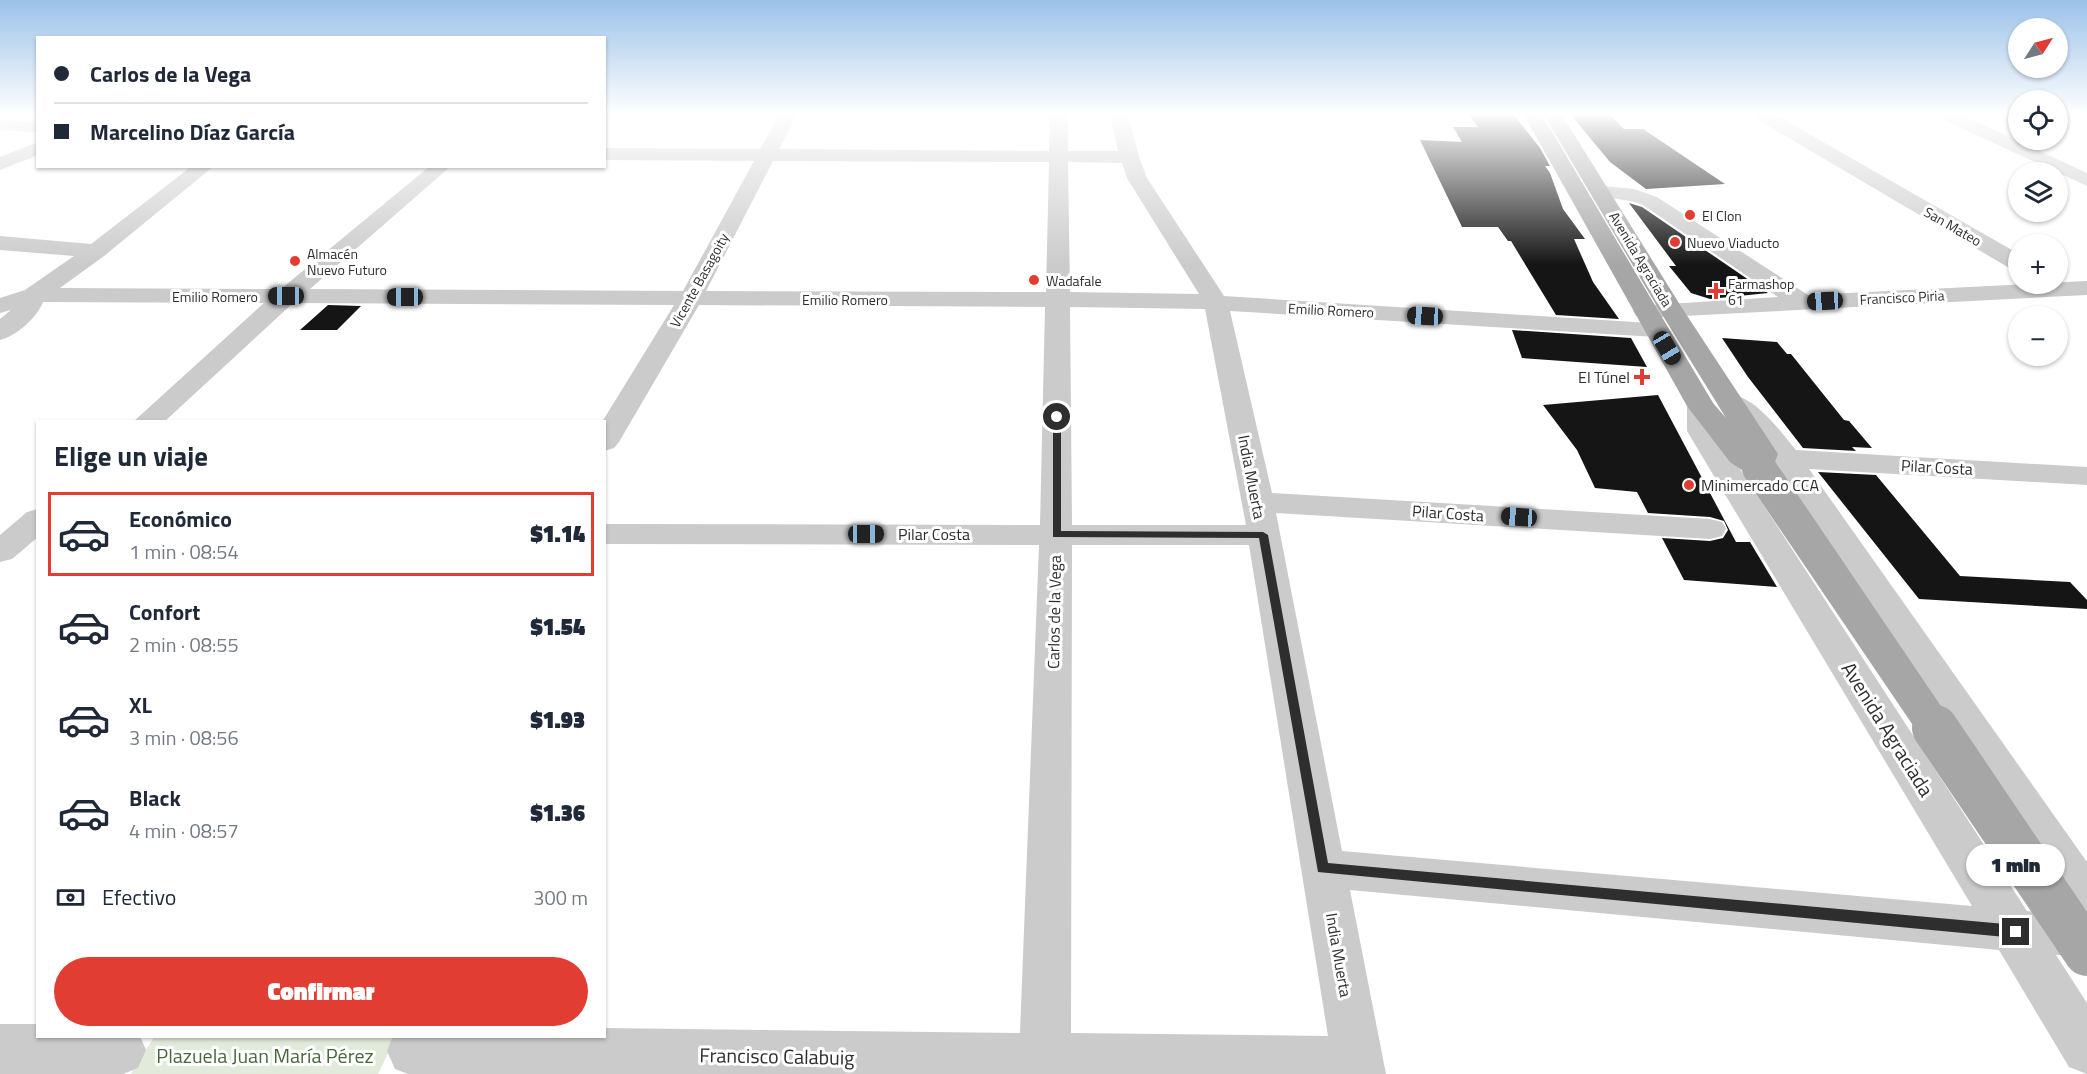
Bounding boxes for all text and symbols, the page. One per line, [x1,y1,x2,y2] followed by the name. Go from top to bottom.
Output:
[2008,18,2068,78] north arrow
[2008,18,2068,366] map controls
[90,57,251,91] text: Carlos de la Vega
[2008,90,2068,150] button: locate
[90,115,295,149] text: Marcelino Díaz García
[2008,162,2068,222] button: layers
[1920,201,1986,251] street label: San Mateo
[1702,205,1742,226] place label: El Clon
[1604,207,1678,311] street label: Avenida Agraciada
[1683,208,1697,222] marker: El Clon
[664,229,734,331] street label: Vicente Basagoity
[1687,232,1779,253] place label: Nuevo Viaducto
[2008,234,2068,294] button: +
[1668,235,1682,249] marker: Nuevo Viaducto
[307,243,387,280] place label: Almacén Nuevo Futuro
[288,254,302,268] marker: Almacén Nuevo Futuro
[1046,270,1102,291] place label: Wadafale
[1027,273,1041,287] marker: Wadafale
[1728,273,1794,310] place label: Farmashop 61
[1709,284,1723,298] marker: Farmashop 61
[1859,284,1945,310] street label: Francisco Piria
[172,286,258,307] street label: Emilio Romero
[268,287,304,305] car
[387,288,423,306] car
[802,289,888,310] street label: Emilio Romero
[1807,291,1843,311] car
[1287,297,1375,323] street label: Emilio Romero
[1407,306,1443,326] car
[2008,306,2068,366] button: −
[1650,328,1684,368] car
[1578,365,1630,389] place label: El Túnel
[1635,370,1649,384] marker: El Túnel
[1043,403,1070,430] route start
[1232,433,1272,521] street label: India Muerta
[54,435,208,476] text: Elige un viaje
[1901,453,1973,481] street label: Pilar Costa
[1701,473,1820,497] place label: Minimercado CCA
[1682,478,1696,492] marker: Minimercado CCA
[1411,499,1485,527] street label: Pilar Costa
[129,502,232,536] text: Económico
[57,507,111,561] icon: car
[1500,507,1538,527] car
[530,517,585,551] text: $1.14
[898,522,970,546] street label: Pilar Costa
[848,525,884,543] car
[129,536,239,567] text: 1 min · 08:54
[1041,555,1067,669] street label: Carlos de la Vega
[129,595,200,629] text: Confort
[57,600,111,654] icon: car
[530,610,585,644] text: $1.54
[129,629,239,660] text: 2 min · 08:55
[1834,656,1942,802] street label: Avenida Agraciada
[129,688,152,722] text: XL
[57,693,111,747] icon: car
[530,703,585,737] text: $1.93
[129,722,239,753] text: 3 min · 08:56
[129,781,181,815] text: Black
[57,786,111,840] icon: car
[530,796,585,830] text: $1.36
[129,815,239,846] text: 4 min · 08:57
[1966,845,2066,887] callout: 1 min
[1991,849,2040,880] text: 1 min
[102,880,176,914] text: Efectivo
[54,881,87,914] icon: cash
[533,882,588,913] text: 300 m
[1320,911,1358,999] street label: India Muerta
[2002,918,2029,945] route end
[54,957,588,1026] button: Confirmar
[699,1039,855,1073] street label: Francisco Calabuig
[156,1040,374,1071] park label: Plazuela Juan María Pérez

